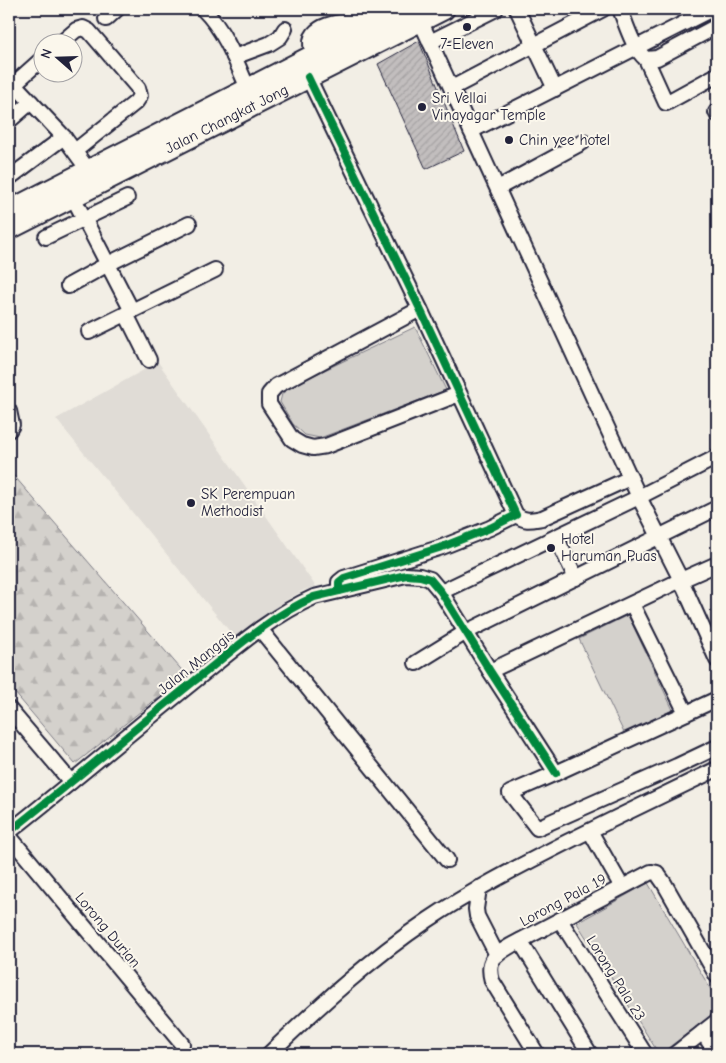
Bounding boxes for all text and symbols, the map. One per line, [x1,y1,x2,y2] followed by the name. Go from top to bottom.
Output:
[461,21,473,33] marker: 7-Eleven
[32,32,82,82] north arrow
[440,35,494,53] place label: 7-Eleven
[37,47,56,61] text: N
[162,80,291,157] street label: Jalan Changkat Jong
[432,89,546,124] place label: Sri Vellai Vinayagar Temple
[416,101,428,113] marker: Sri Vellai Vinayagar Temple
[519,131,610,149] place label: Chin yee hotel
[503,134,515,146] marker: Chin yee hotel
[201,485,295,520] place label: SK Perempuan Methodist
[185,497,197,509] marker: SK Perempuan Methodist
[561,530,657,565] place label: Hotel Haruman Puas
[545,542,557,554] marker: Hotel Haruman Puas
[154,626,238,698] street label: Jalan Manggis
[517,870,609,930] street label: Lorong Pala 19
[71,889,145,971] street label: Lorong Durian
[583,932,649,1024] street label: Lorong Pala 23

